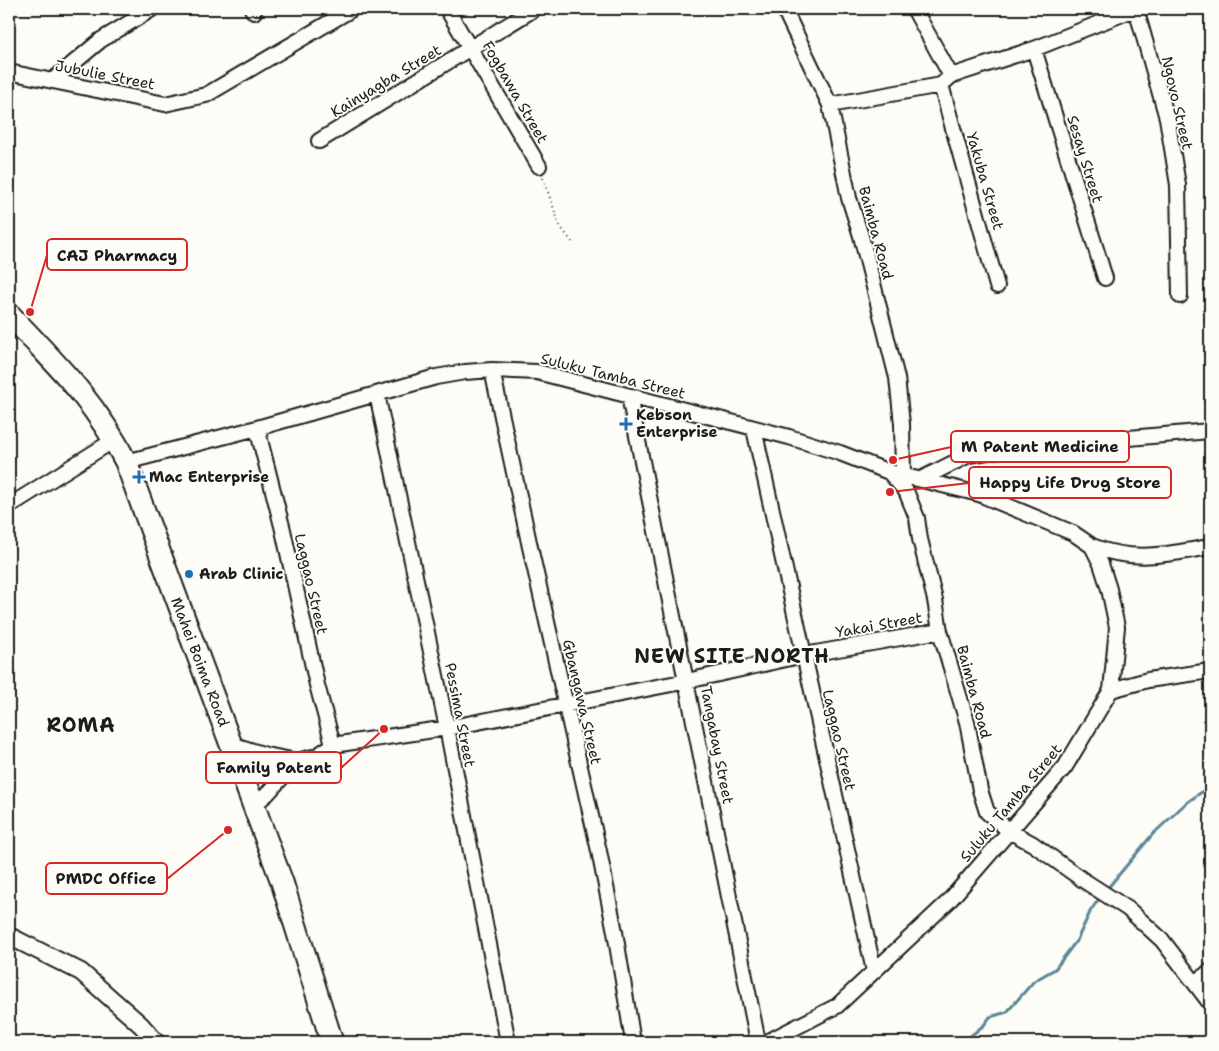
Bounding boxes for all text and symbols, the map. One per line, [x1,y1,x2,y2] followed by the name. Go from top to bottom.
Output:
[478,37,552,147] street label: Fogbawa Street
[327,40,445,122] street label: Kainyagba Street
[1157,54,1197,152] street label: Ngovo Street
[53,56,157,94] street label: Jubulie Street
[1062,113,1108,205] street label: Sesay Street
[961,130,1009,232] street label: Yakuba Street
[854,184,898,282] street label: Baimba Road
[47,239,187,270] callout: CAJ Pharmacy
[57,245,177,266] text: CAJ Pharmacy
[539,348,687,404] street label: Suluku Tamba Street
[636,405,718,442] place label: Kebson Enterprise
[620,418,632,430] marker: Kebson Enterprise
[951,431,1129,462] callout: M Patent Medicine
[961,436,1119,457] text: M Patent Medicine
[149,467,269,487] place label: Mac Enterprise
[969,467,1171,498] callout: Happy Life Drug Store
[133,471,145,483] marker: Mac Enterprise
[979,472,1161,493] text: Happy Life Drug Store
[290,532,332,636] street label: Laggao Street
[199,564,284,584] place label: Arab Clinic
[183,568,195,580] marker: Arab Clinic
[166,594,234,730] street label: Mahei Boima Road
[834,608,924,642] street label: Yakai Street
[558,637,606,767] street label: Gbangawa Street
[634,643,830,669] district label: NEW SITE NORTH
[952,643,996,741] street label: Baimba Road
[440,661,480,769] street label: Pessima Street
[696,684,738,806] street label: Tangabay Street
[818,688,860,792] street label: Laggao Street
[47,712,115,738] district label: ROMA
[956,740,1066,866] street label: Suluku Tamba Street
[206,752,341,783] callout: Family Patent
[216,757,332,778] text: Family Patent
[46,863,167,894] callout: PMDC Office
[56,868,157,889] text: PMDC Office

